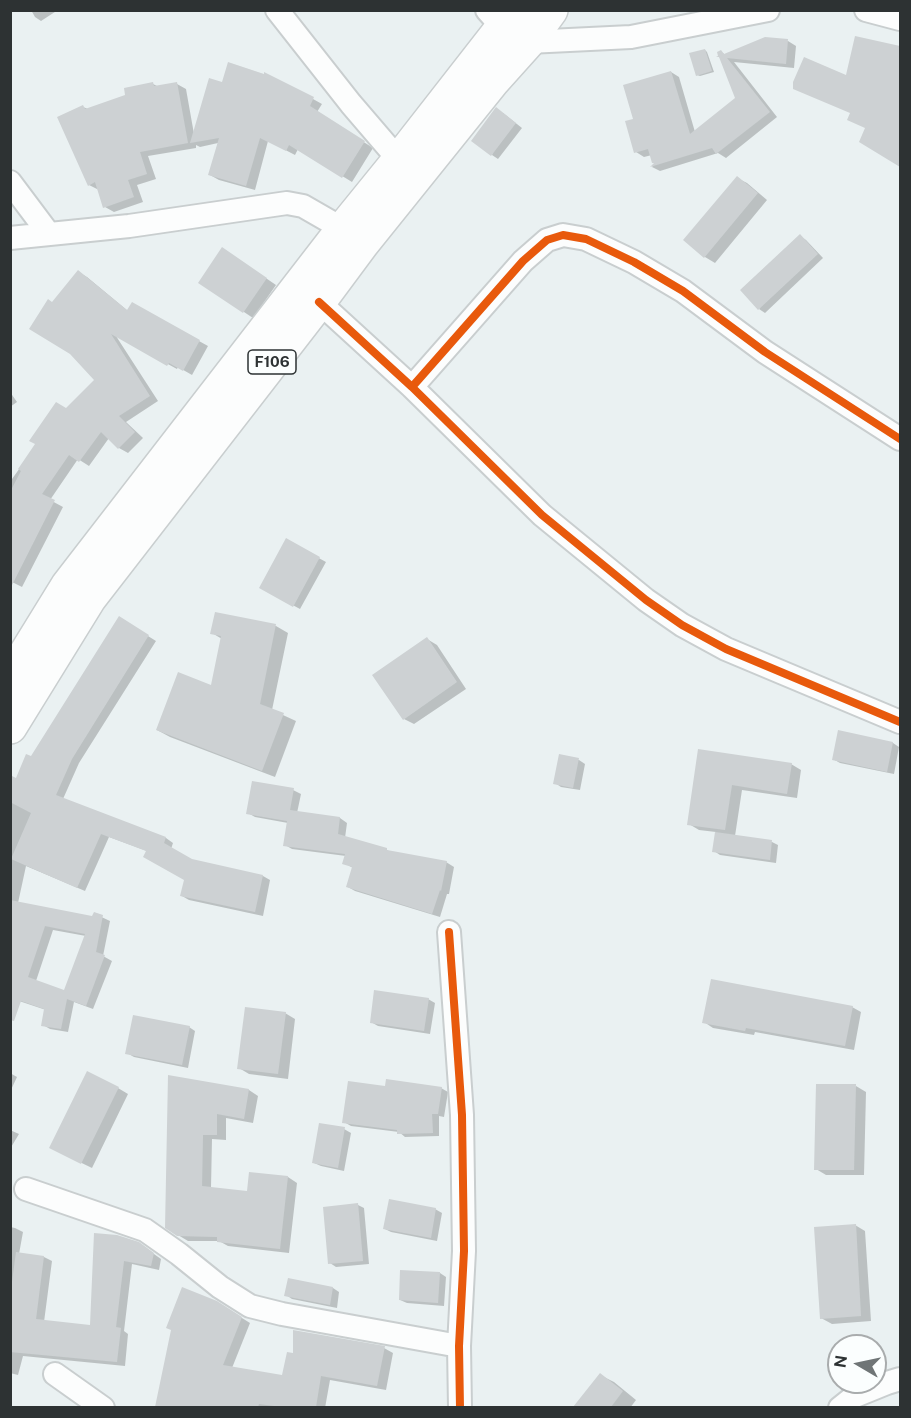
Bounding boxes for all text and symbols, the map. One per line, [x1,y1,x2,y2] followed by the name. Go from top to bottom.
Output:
[248,350,296,374] road number: F106
[827,1334,887,1394] north arrow
[830,1354,851,1369] text: N

